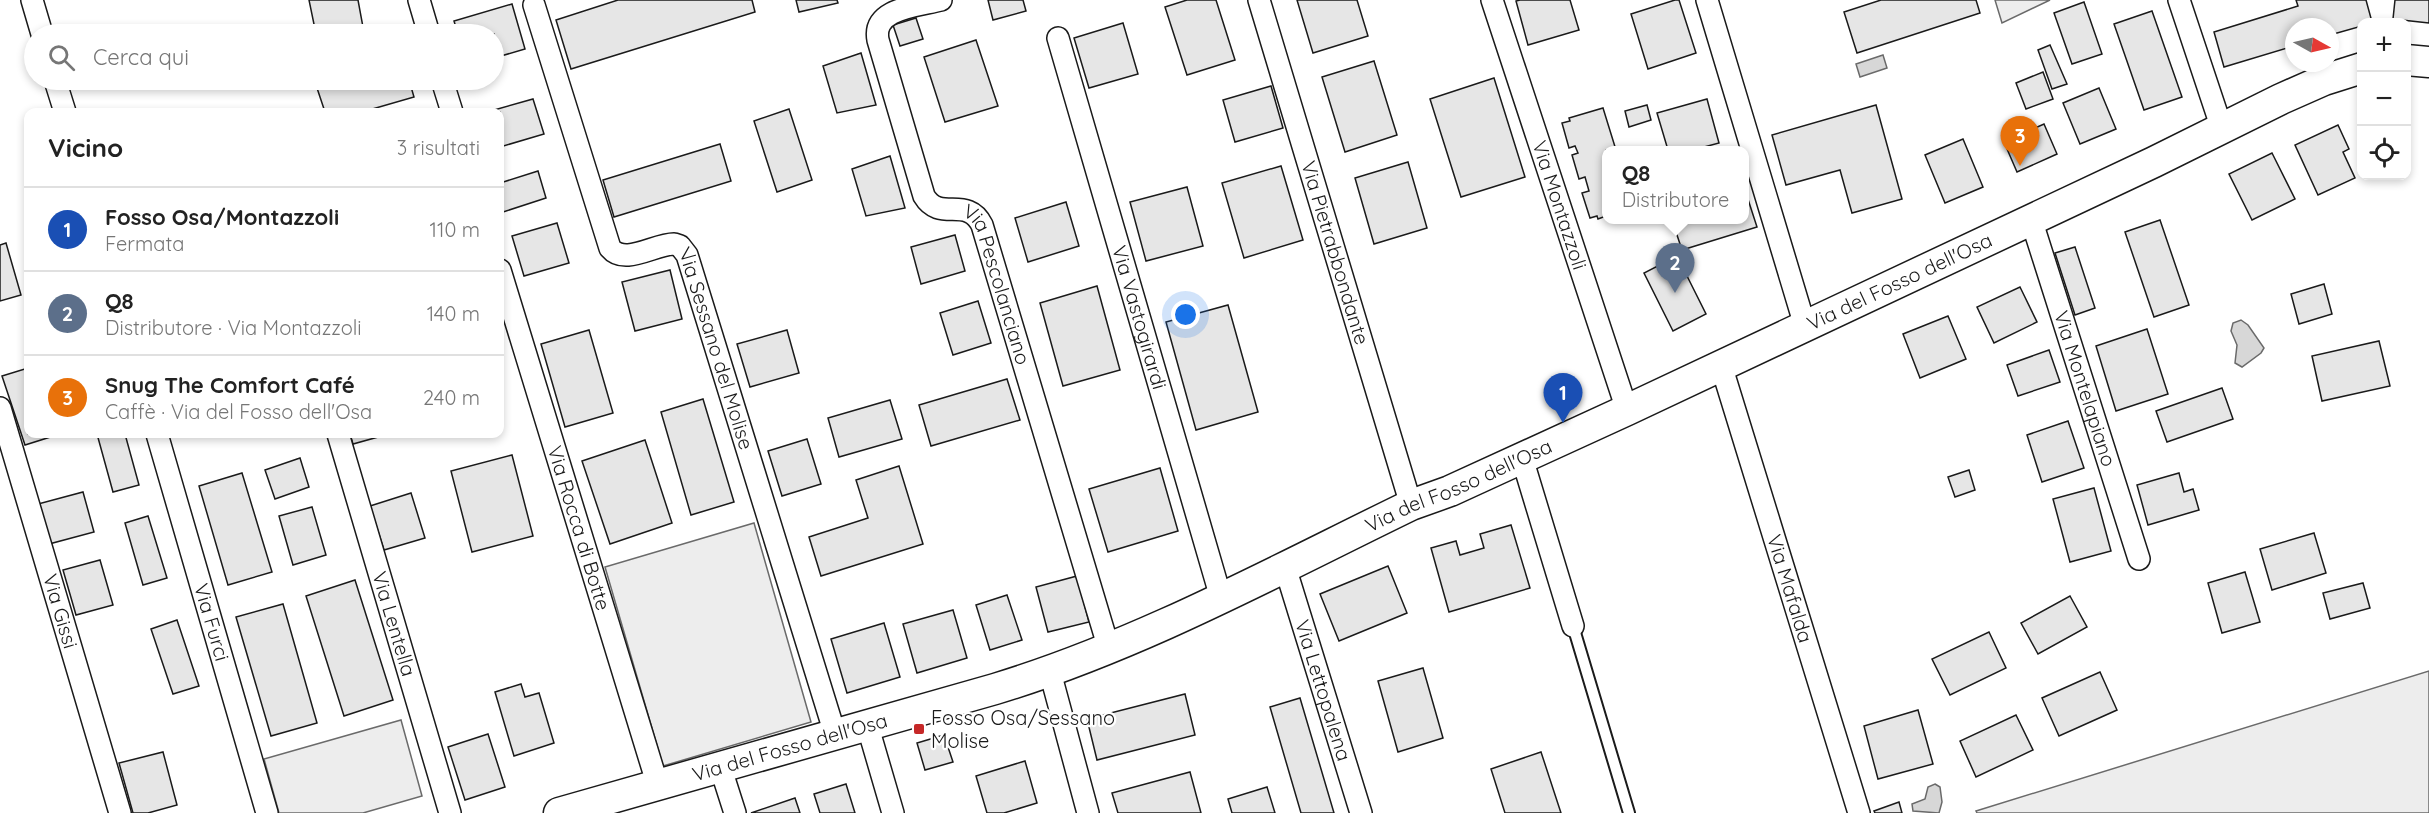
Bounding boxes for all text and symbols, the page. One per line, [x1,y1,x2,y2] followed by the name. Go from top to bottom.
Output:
[2285,18,2339,72] north arrow
[2357,18,2411,180] map controls
[2357,18,2411,72] button: +
[24,24,504,90] search box
[45,41,78,74] icon: search
[93,43,189,71] text: Cerca qui
[2357,72,2411,126] button: −
[2000,116,2040,166] pin: 3
[2357,126,2411,180] button: locate
[48,131,123,164] text: Vicino
[397,135,480,160] text: 3 risultati
[1527,137,1593,273] street label: Via Montazzoli
[1602,146,1749,224] popup
[1296,158,1375,348] street label: Via Pietrabbondante
[1622,159,1650,187] text: Q8
[1622,187,1729,212] text: Distributore
[959,198,1036,367] street label: Via Pescolanciano
[105,203,339,231] text: Fosso Osa/Montazzoli
[64,217,71,242] text: 1
[430,217,480,242] text: 110 m
[1803,227,1996,336] street label: Via del Fosso dell'Osa
[105,231,184,256] text: Fermata
[673,242,759,453] street label: Via Sessano del Molise
[1107,242,1173,392] street label: Via Vastogirardi
[1656,244,1694,293] pin: 2
[105,287,134,315] text: Q8
[1171,300,1200,329] your location
[62,301,73,326] text: 2
[427,301,480,326] text: 140 m
[2049,307,2122,470] street label: Via Montelapiano
[105,315,362,340] text: Distributore · Via Montazzoli
[105,371,355,399] text: Snug The Comfort Café
[1544,374,1582,423] pin: 1
[62,385,73,410] text: 3
[423,385,480,410] text: 240 m
[105,399,372,424] text: Caffè · Via del Fosso dell'Osa
[1361,433,1556,538] street label: Via del Fosso dell'Osa
[543,443,616,613] street label: Via Rocca di Botte
[1762,531,1819,646] street label: Via Mafalda
[367,568,422,679] street label: Via Lentella
[38,571,84,651] street label: Via Gissi
[189,580,235,664] street label: Via Furci
[1290,616,1357,764] street label: Via Lettopalena
[931,705,1115,753] place label: Fosso Osa/Sessano Molise
[689,707,890,786] street label: Via del Fosso dell'Osa
[912,722,926,736] marker: Fosso Osa/Sessano Molise

